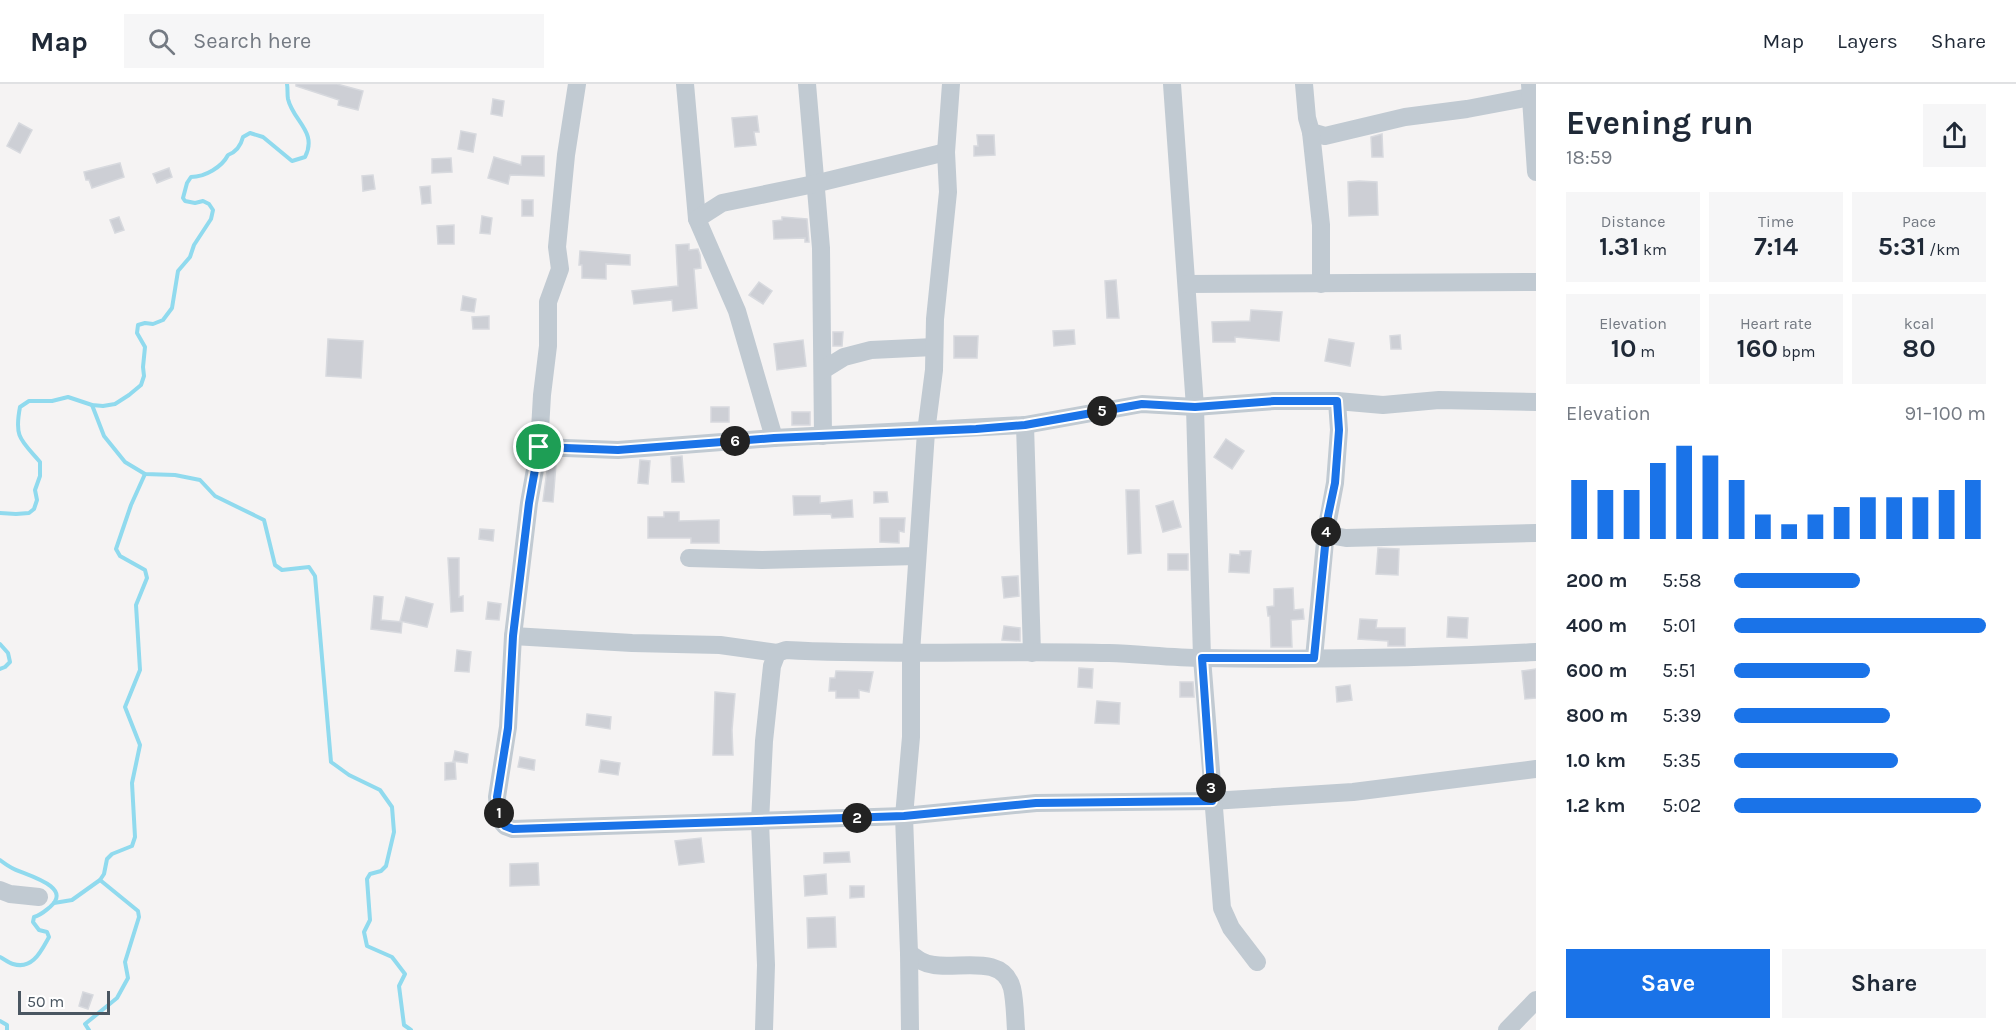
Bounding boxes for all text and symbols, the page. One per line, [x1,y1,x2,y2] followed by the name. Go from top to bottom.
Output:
[124,14,544,68] search box
[30,25,88,58] text: Map
[145,25,178,58] icon: search
[193,28,311,54] text: Search here
[1762,29,1804,53] text: Map
[1837,29,1898,53] text: Layers
[1931,29,1986,53] text: Share
[1566,104,1754,142] text: Evening run
[1923,104,1986,167] button: share
[1566,146,1612,169] text: 18:59
[1601,212,1665,231] text: Distance
[1758,212,1794,231] text: Time
[1902,212,1936,231] text: Pace
[1599,231,1639,262] text: 1.31
[1754,231,1798,262] text: 7:14
[1878,231,1925,262] text: 5:31
[1639,240,1667,259] text: km
[1925,240,1960,259] text: /km
[1599,314,1667,333] text: Elevation
[1740,314,1812,333] text: Heart rate
[1904,314,1934,333] text: kcal
[1611,333,1636,364] text: 10
[1736,333,1778,364] text: 160
[1902,333,1936,364] text: 80
[1636,342,1655,361] text: m
[1778,342,1816,361] text: bpm
[1087,396,1117,426] pin: 5
[1097,401,1107,420] text: 5
[1566,402,1651,425] text: Elevation
[1905,402,1986,425] text: 91–100 m
[513,421,564,472] pin
[720,426,750,456] pin: 6
[522,430,555,463] icon: arrive
[730,431,740,450] text: 6
[1311,517,1341,547] pin: 4
[1321,522,1331,541] text: 4
[1566,569,1627,592] text: 200 m
[1662,569,1701,592] text: 5:58
[1566,614,1627,637] text: 400 m
[1662,614,1696,637] text: 5:01
[1566,659,1627,682] text: 600 m
[1662,659,1696,682] text: 5:51
[1566,704,1628,727] text: 800 m
[1662,704,1701,727] text: 5:39
[1566,749,1626,772] text: 1.0 km
[1662,749,1701,772] text: 5:35
[1196,773,1226,803] pin: 3
[1206,778,1216,797] text: 3
[1566,794,1625,817] text: 1.2 km
[1662,794,1701,817] text: 5:02
[484,798,514,828] pin: 1
[496,803,502,822] text: 1
[842,803,872,833] pin: 2
[852,808,862,827] text: 2
[1566,949,1770,1018] button: Save
[1782,949,1986,1018] button: Share
[18,988,110,1016] scale bar
[27,992,64,1011] text: 50 m

